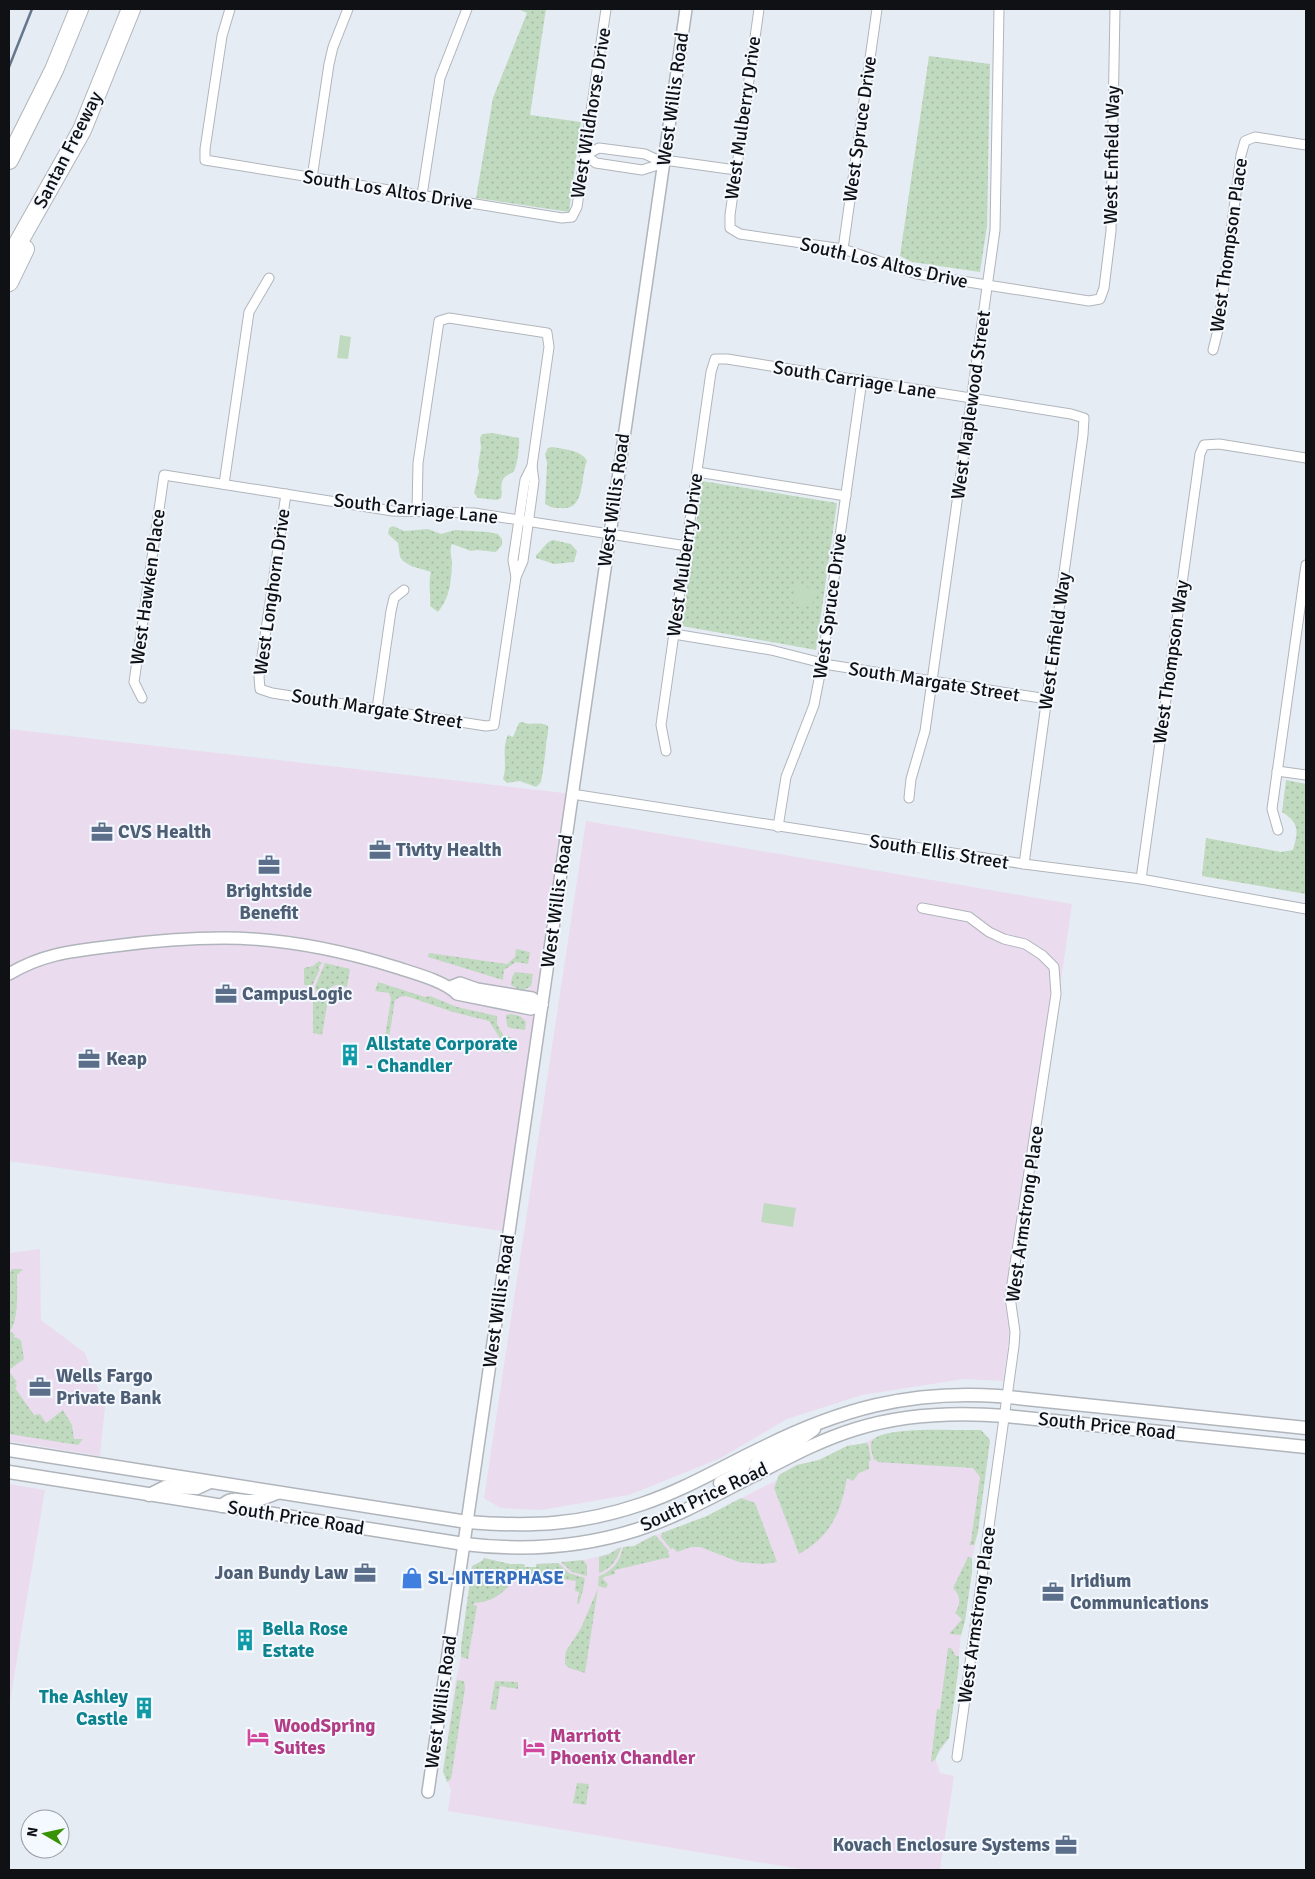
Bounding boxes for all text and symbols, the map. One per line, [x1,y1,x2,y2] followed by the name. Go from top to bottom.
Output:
[566,26,616,200] street label: West Wildhorse Drive
[652,31,694,167] street label: West Willis Road
[720,35,766,201] street label: West Mulberry Drive
[838,55,882,203] street label: West Spruce Drive
[1099,85,1125,225] street label: West Enfield Way
[28,87,108,213] street label: Santan Freeway
[1205,156,1253,334] street label: West Thompson Place
[301,165,475,215] street label: South Los Altos Drive
[798,232,970,294] street label: South Los Altos Drive
[946,309,996,501] street label: West Maplewood Street
[772,355,938,405] street label: South Carriage Lane
[593,432,635,568] street label: West Willis Road
[662,472,708,638] street label: West Mulberry Drive
[333,488,499,530] street label: South Carriage Lane
[125,507,171,667] street label: West Hawken Place
[248,507,296,677] street label: West Longhorn Drive
[808,532,852,680] street label: West Spruce Drive
[1033,570,1077,712] street label: West Enfield Way
[1148,578,1194,746] street label: West Thompson Way
[847,657,1022,707] street label: South Margate Street
[290,684,465,734] street label: South Margate Street
[89,819,115,845] office icon: CVS Health
[118,820,211,844] place label: CVS Health
[868,829,1011,875] street label: South Ellis Street
[536,833,578,969] street label: West Willis Road
[367,837,393,863] office icon: Tivity Health
[396,838,502,862] place label: Tivity Health
[256,852,282,878] office icon: Brightside Benefit
[226,879,312,925] place label: Brightside Benefit
[213,981,239,1007] office icon: CampusLogic
[242,982,352,1006] place label: CampusLogic
[366,1032,518,1078] place label: Allstate Corporate - Chandler
[337,1042,363,1068] building icon: Allstate Corporate - Chandler
[76,1046,102,1072] office icon: Keap
[106,1047,147,1071] place label: Keap
[1001,1124,1049,1304] street label: West Armstrong Place
[478,1233,520,1369] street label: West Willis Road
[56,1364,161,1410] place label: Wells Fargo Private Bank
[27,1374,53,1400] office icon: Wells Fargo Private Bank
[1037,1407,1177,1445] street label: South Price Road
[636,1457,772,1537] street label: South Price Road
[226,1495,366,1541] street label: South Price Road
[953,1525,1001,1705] street label: West Armstrong Place
[352,1560,378,1586] office icon: Joan Bundy Law
[215,1561,349,1585] place label: Joan Bundy Law
[399,1565,425,1591] shop icon: SL-INTERPHASE
[428,1566,564,1590] place label: SL-INTERPHASE
[1070,1569,1209,1615] place label: Iridium Communications
[1040,1579,1066,1605] office icon: Iridium Communications
[262,1617,348,1663] place label: Bella Rose Estate
[232,1627,258,1653] building icon: Bella Rose Estate
[420,1634,462,1770] street label: West Willis Road
[39,1685,129,1731] place label: The Ashley Castle
[131,1695,157,1721] building icon: The Ashley Castle
[274,1714,375,1760] place label: WoodSpring Suites
[245,1724,271,1750] hotel icon: WoodSpring Suites
[550,1724,696,1770] place label: Marriott Phoenix Chandler
[521,1734,547,1760] hotel icon: Marriott Phoenix Chandler
[20,1809,70,1859] north arrow
[23,1826,42,1838] text: N
[1053,1832,1079,1858] office icon: Kovach Enclosure Systems
[832,1833,1050,1857] place label: Kovach Enclosure Systems

